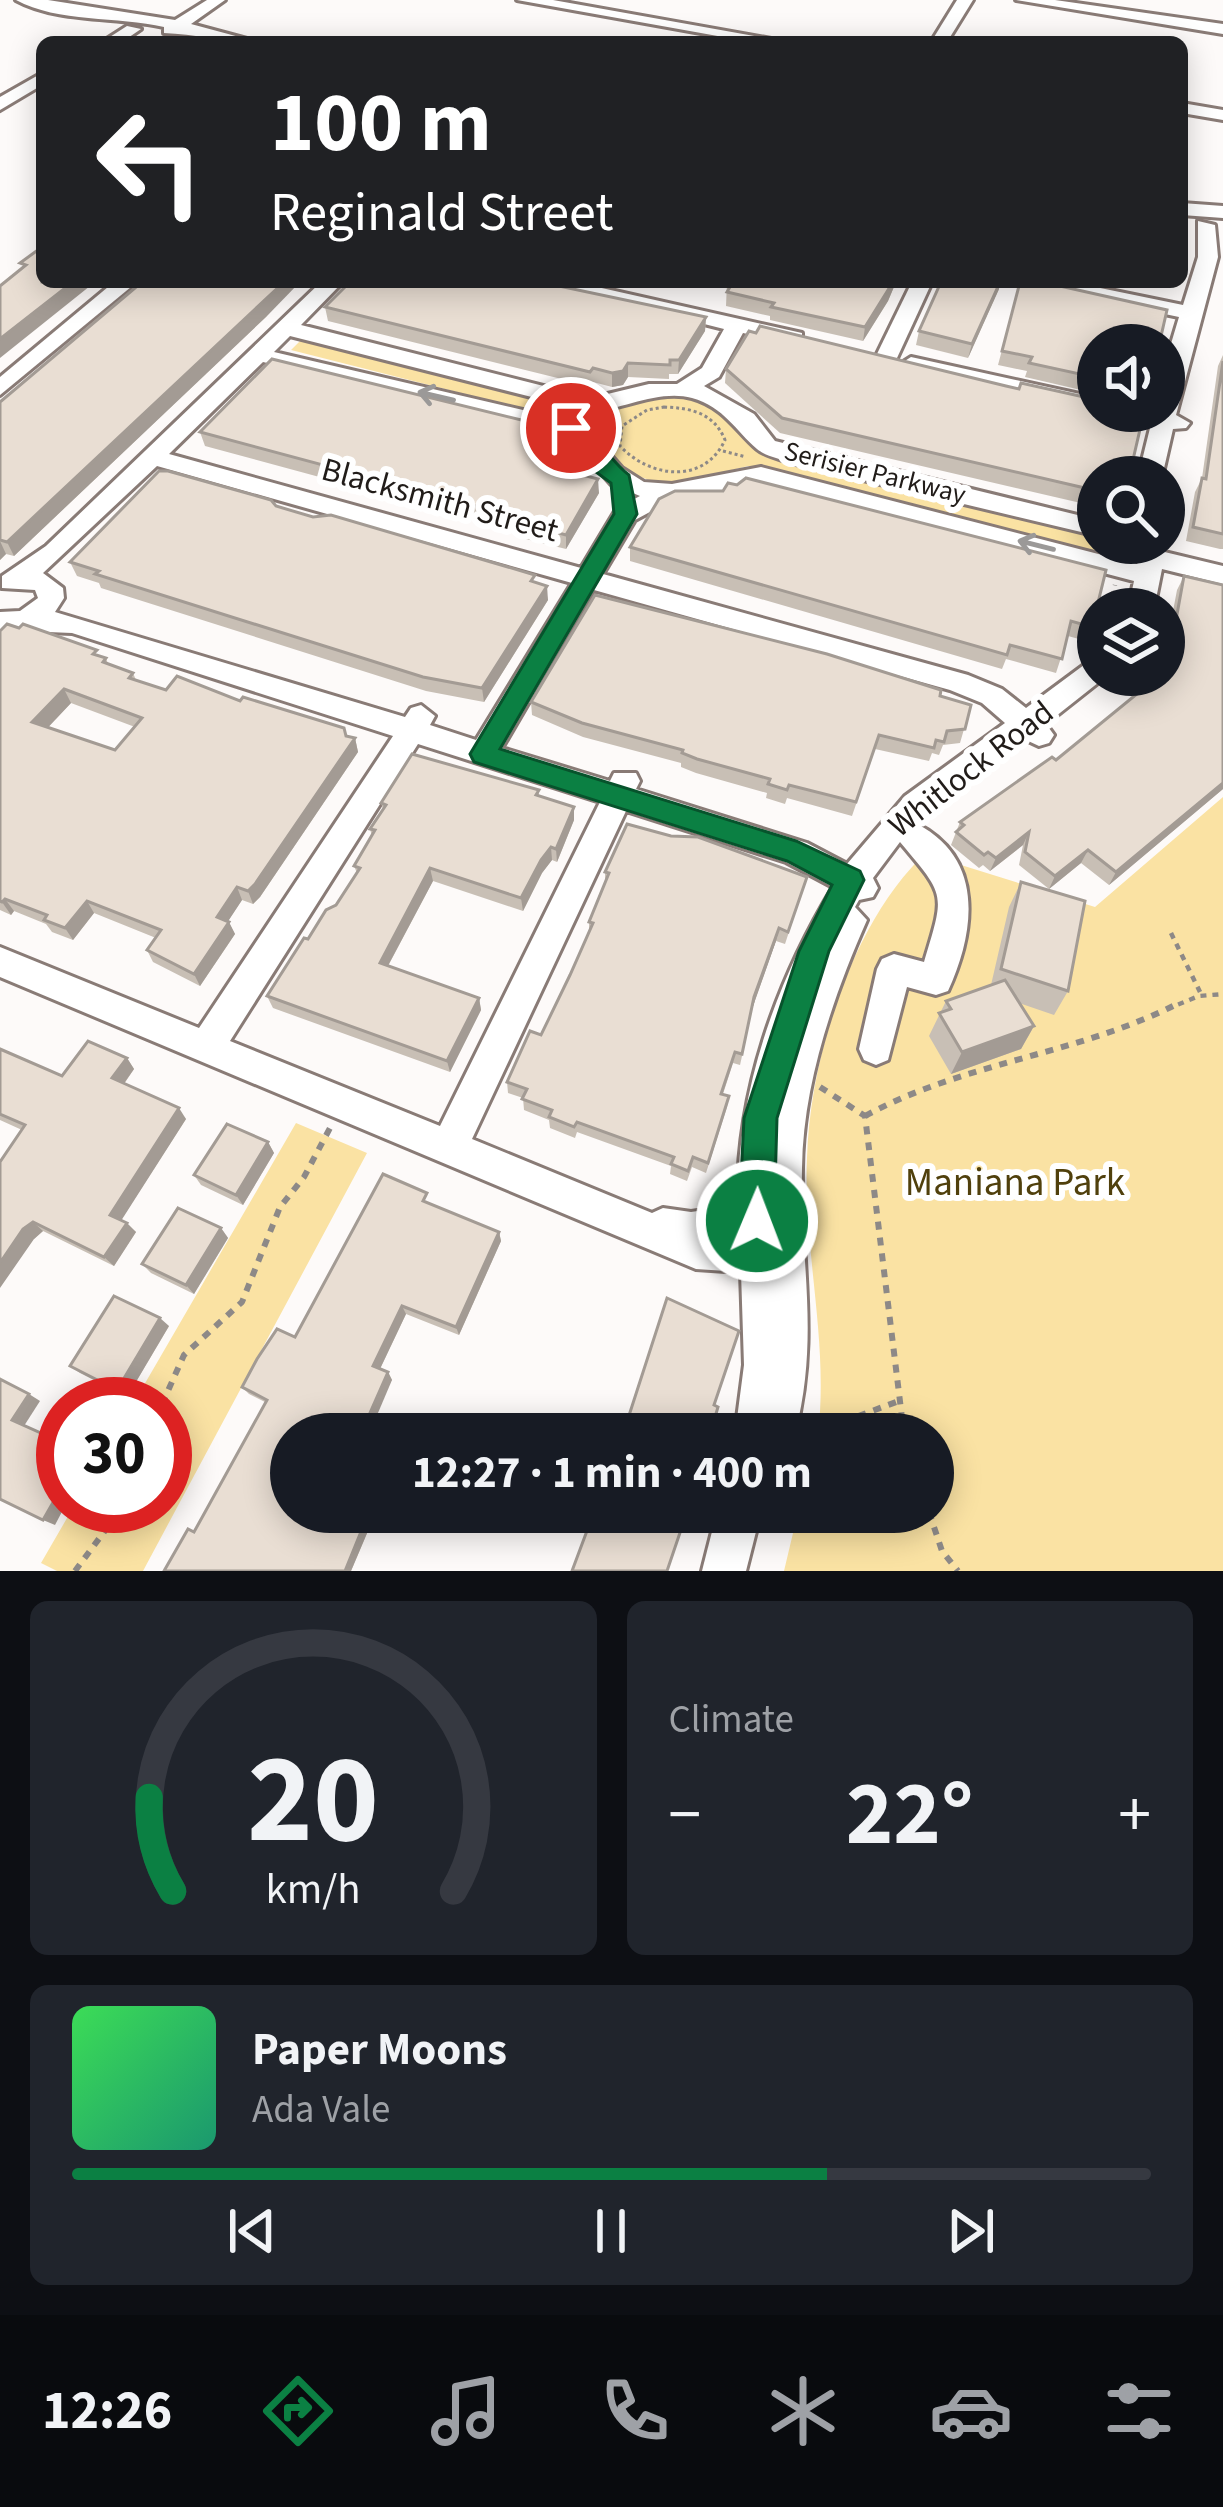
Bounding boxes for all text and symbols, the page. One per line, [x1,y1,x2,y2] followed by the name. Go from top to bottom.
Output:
[270,64,492,184] text: 100 m
[72,84,228,240] icon: left
[270,175,614,252] text: Reginald Street
[1077,324,1185,696] map controls
[1077,324,1185,432] button: sound
[520,377,622,479] pin
[418,383,456,406] one-way arrow
[538,395,604,461] icon: arrive
[780,432,970,514] street label: Serisier Parkway
[316,446,564,554] street label: Blacksmith Street
[1077,456,1185,564] button: search
[1017,533,1055,555] one-way arrow
[1077,588,1185,696] button: layers
[878,689,1064,849] street label: Whitlock Road
[905,1155,1125,1211] park label: Maniana Park
[694,1158,820,1284] position arrow
[36,1377,192,1533] speed limit sign: 30
[412,1441,812,1505] text: 12:27 · 1 min · 400 m
[669,1692,794,1748] text: Climate
[247,1712,379,1890] text: 20
[846,1751,974,1879] text: 22°
[669,1768,701,1862] text: −
[1118,1768,1151,1862] text: +
[266,1859,361,1920] text: km/h
[252,2018,507,2082] text: Paper Moons
[252,2082,390,2138] text: Ada Vale
[219,2198,285,2264] icon: previous
[578,2198,644,2264] icon: pause
[938,2198,1004,2264] icon: next
[256,2369,340,2453] icon: directions
[424,2369,508,2453] icon: music
[593,2369,677,2453] icon: phone
[761,2369,845,2453] icon: climate
[929,2369,1013,2453] icon: car
[1097,2369,1181,2453] icon: filters
[42,2373,172,2450] text: 12:26

